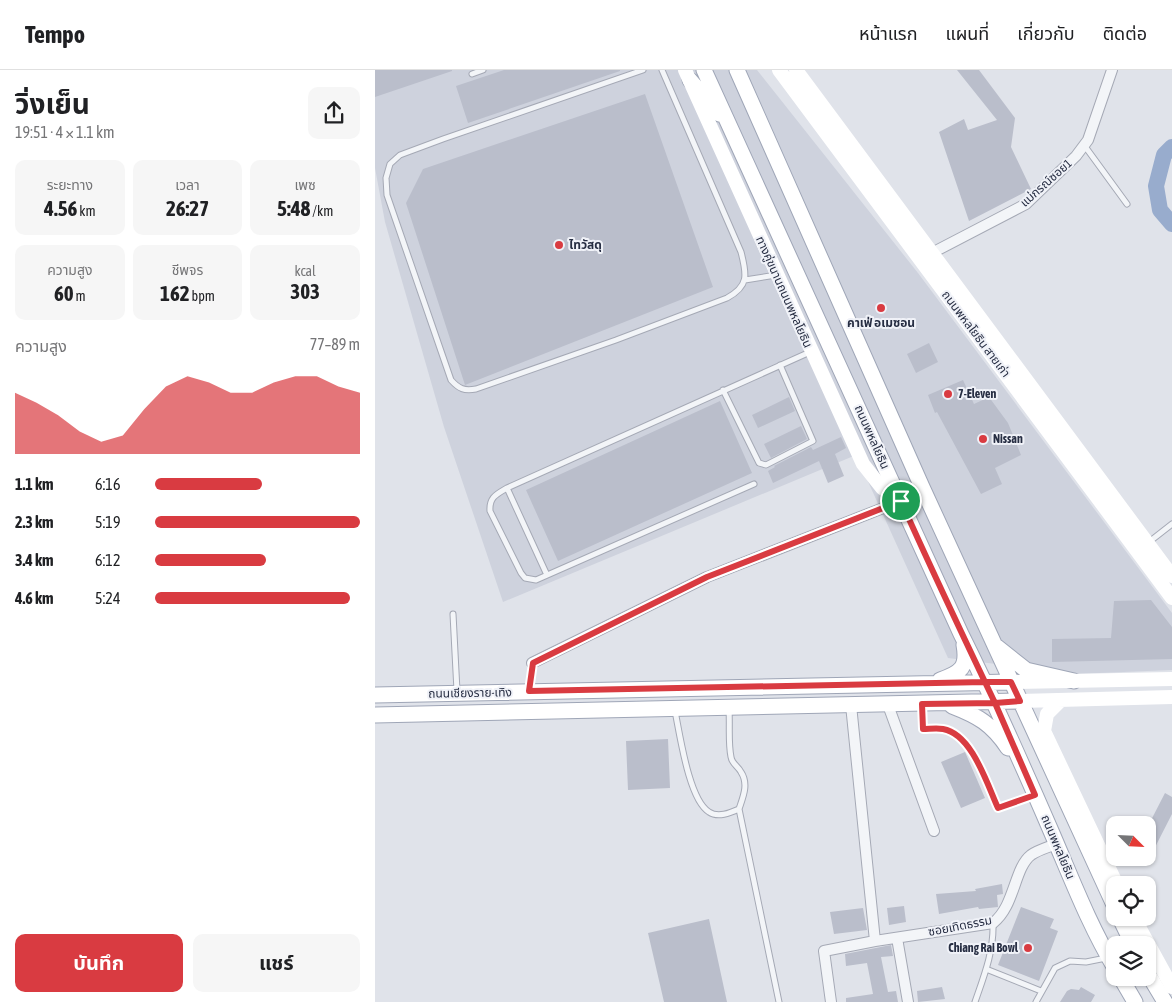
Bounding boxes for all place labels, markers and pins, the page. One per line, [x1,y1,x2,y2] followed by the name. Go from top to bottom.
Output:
[569,238,602,252] place label: ไทวัสดุ
[553,239,565,251] marker: ไทวัสดุ
[875,302,887,314] marker: คาเฟ่ อเมซอน
[847,316,915,330] place label: คาเฟ่ อเมซอน
[958,387,996,401] place label: 7-Eleven
[942,388,954,400] marker: 7-Eleven
[993,432,1023,446] place label: Nissan
[977,433,989,445] marker: Nissan
[880,480,922,522] pin
[948,941,1019,955] place label: Chiang Rai Bowl
[1022,942,1034,954] marker: Chiang Rai Bowl

